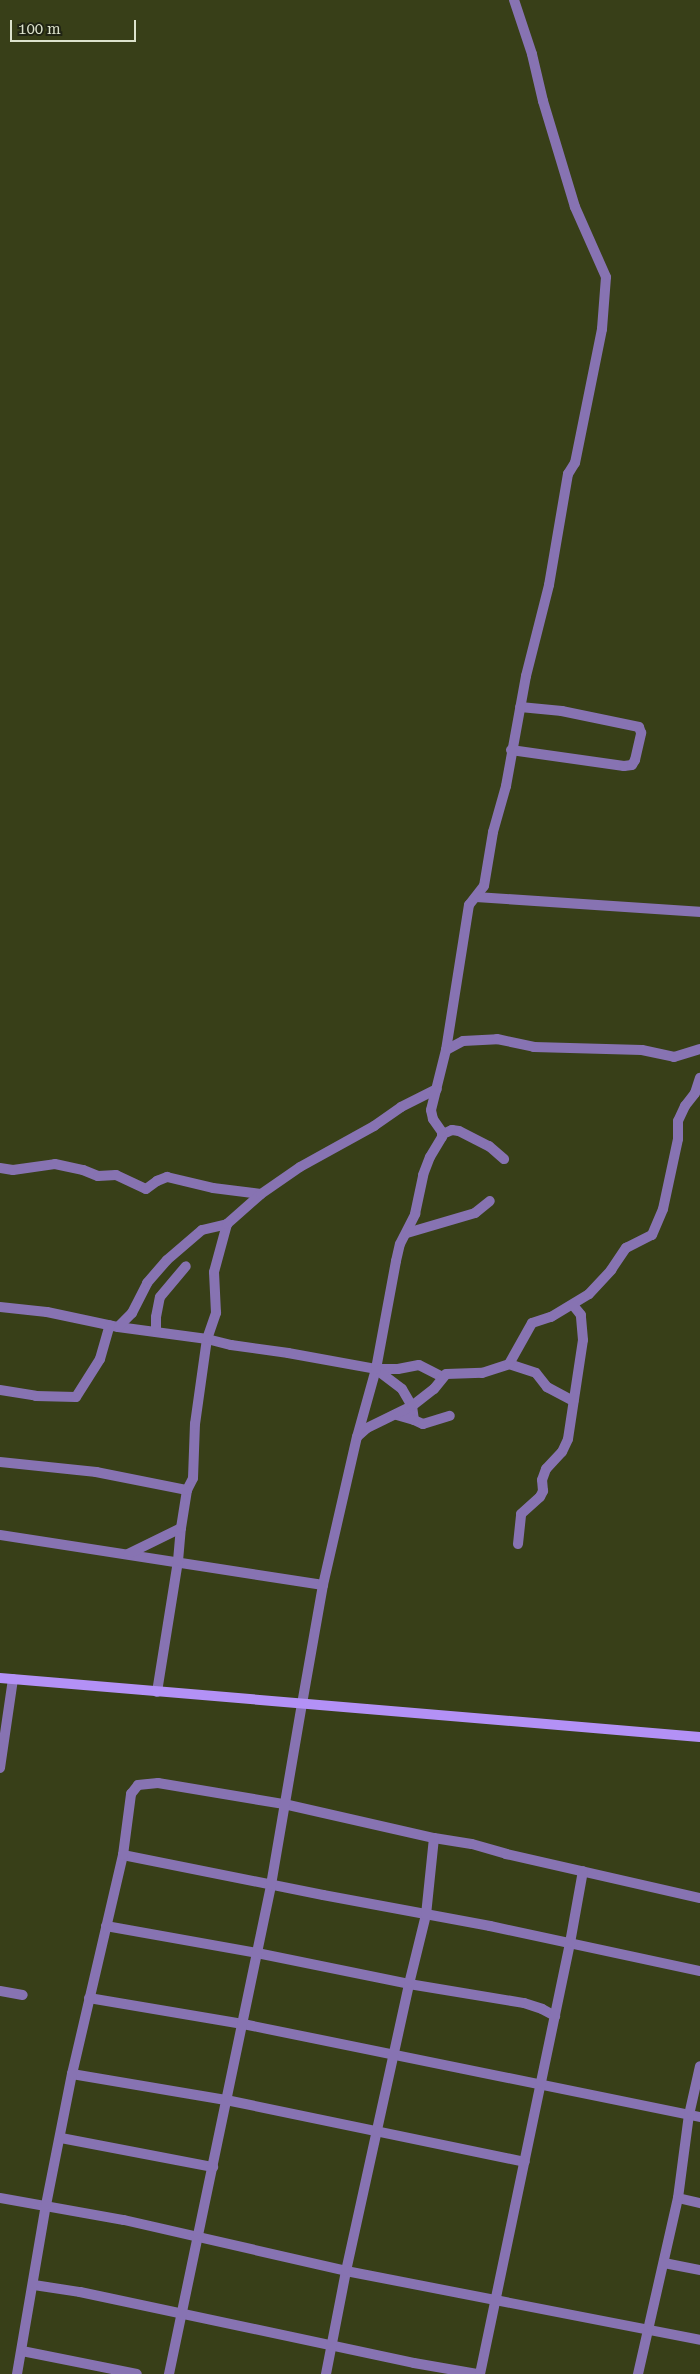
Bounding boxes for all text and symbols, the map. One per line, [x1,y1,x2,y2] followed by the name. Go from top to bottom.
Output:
[12,10,139,42] scale bar
[18,20,61,38] text: 100 m

